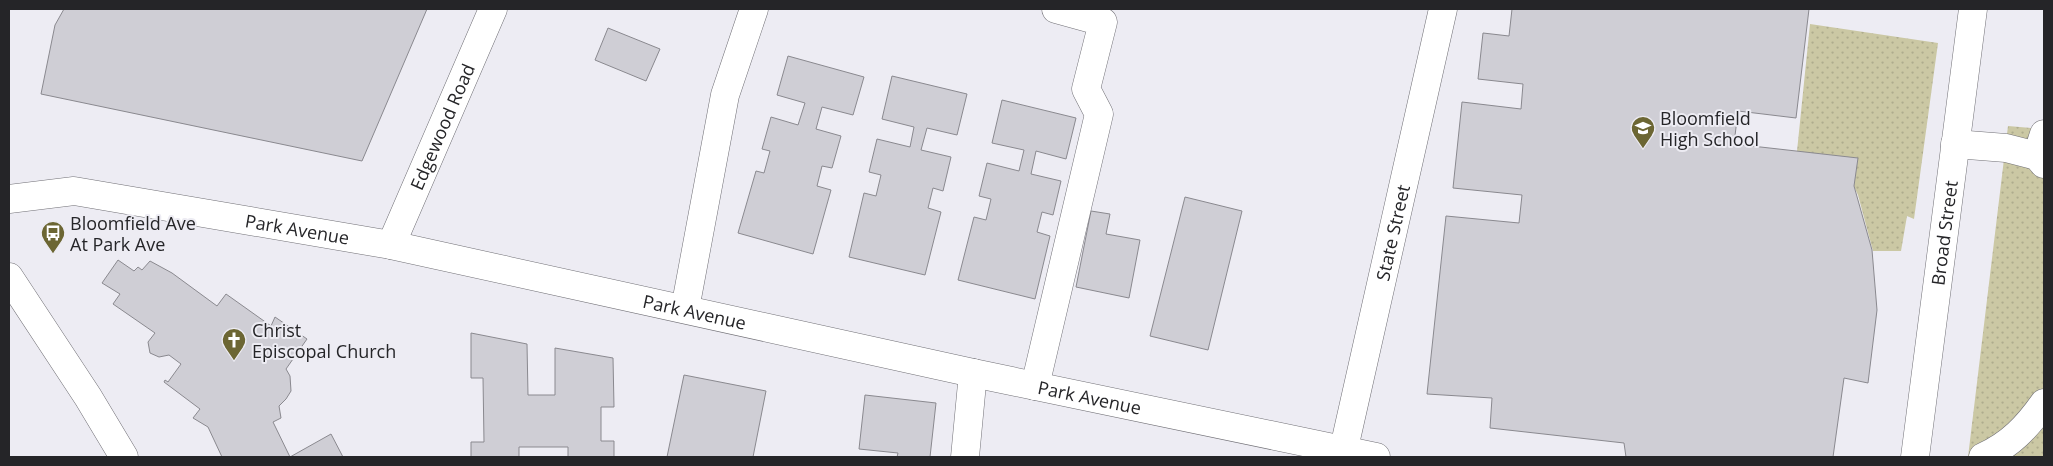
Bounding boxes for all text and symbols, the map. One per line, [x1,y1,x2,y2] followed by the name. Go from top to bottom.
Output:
[404,60,480,193] street label: Edgewood Road
[1660,106,1759,151] place label: Bloomfield High School
[1630,115,1656,149] school or university icon: Bloomfield High School
[1925,179,1963,287] street label: Broad Street
[1370,182,1415,283] street label: State Street
[243,208,351,250] street label: Park Avenue
[70,211,196,256] place label: Bloomfield Ave At Park Ave
[40,220,66,254] bus stop icon: Bloomfield Ave At Park Ave
[641,289,749,335] street label: Park Avenue
[252,318,396,363] place label: Christ Episcopal Church
[221,327,247,361] church icon: Christ Episcopal Church
[1036,375,1143,420] street label: Park Avenue

